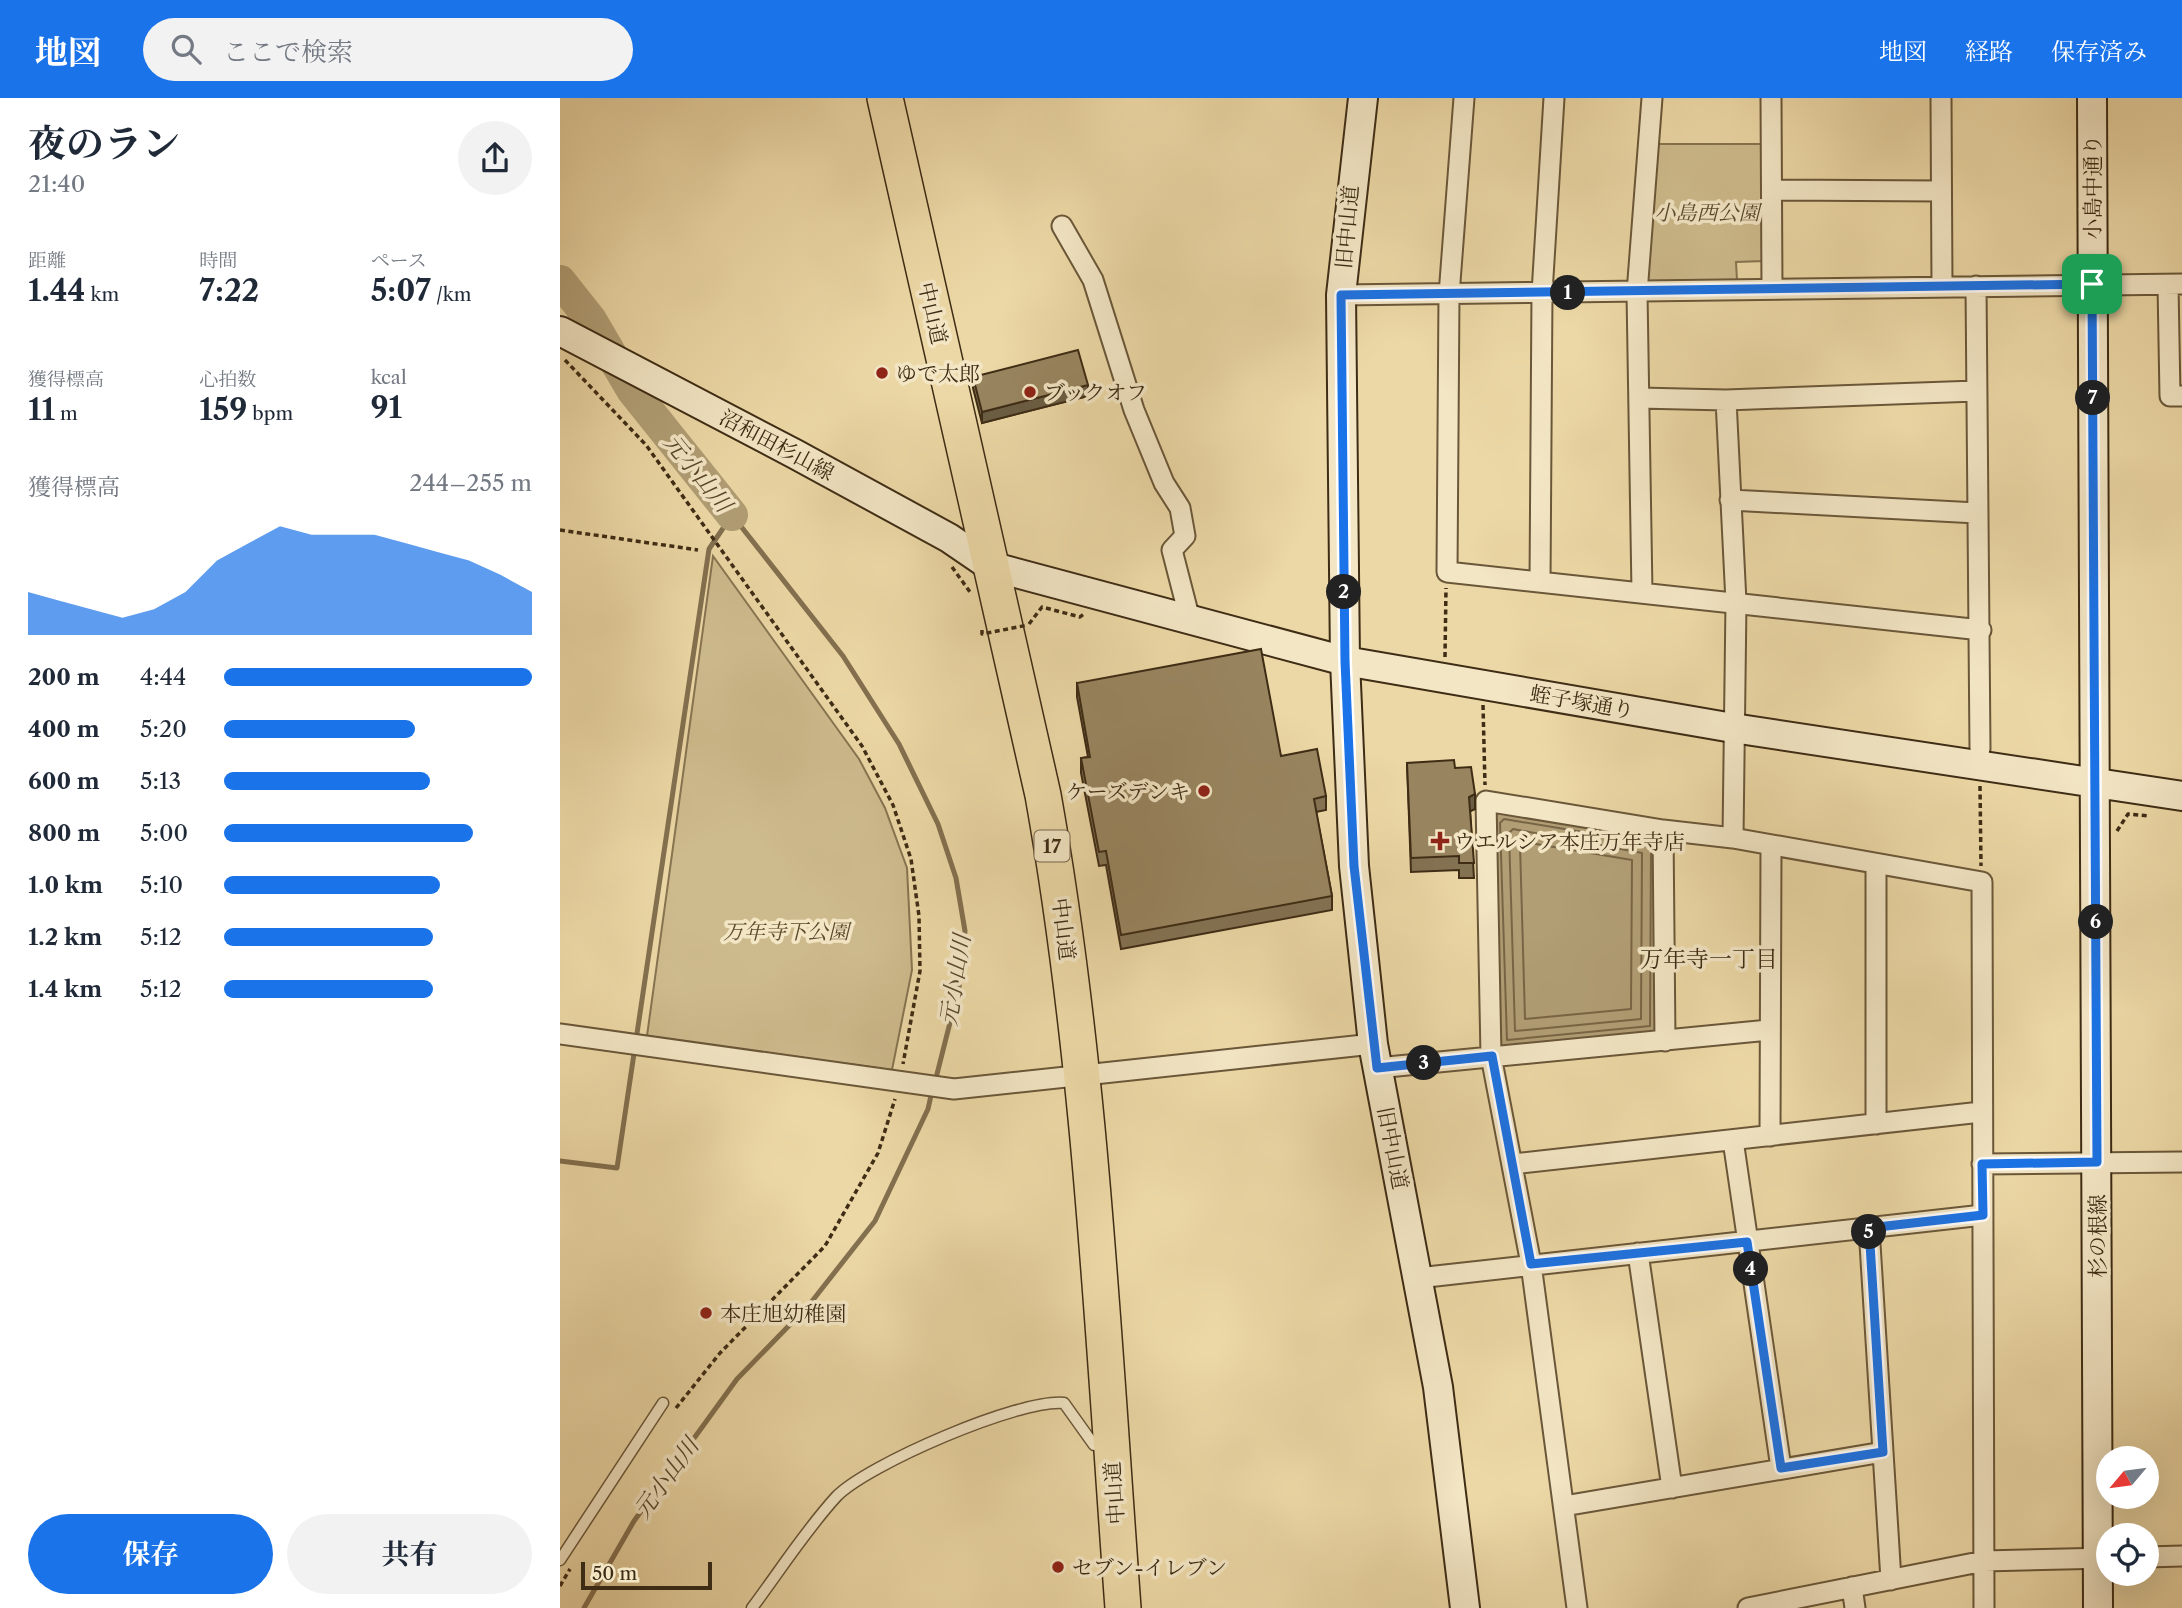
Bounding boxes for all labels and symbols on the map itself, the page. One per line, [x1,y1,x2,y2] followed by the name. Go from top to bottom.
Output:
[2080,135,2105,240] street label: 小島中通り
[1331,184,1363,270] street label: 旧中山道
[1655,200,1762,225] park label: 小島西公園
[2062,254,2122,314] pin
[1550,276,1586,310] pin: 1
[914,279,952,347] street label: 中山道
[896,361,980,386] place label: ゆで太郎
[874,365,890,381] marker: ゆで太郎
[1044,380,1147,405] place label: ブックオフ
[2076,380,2110,416] pin: 7
[1022,384,1038,400] marker: ブックオフ
[716,404,838,486] street label: 沼和田杉山線
[658,428,740,520] water label: 元小山川
[1326,574,1362,610] pin: 2
[1528,681,1636,723] street label: 蛭子塚通り
[1066,779,1190,804] place label: ケーズデンキ
[1196,783,1212,799] marker: ケーズデンキ
[1454,829,1684,854] place label: ウエルシア本庄万年寺店
[1035,831,1070,862] road number: 17
[1432,833,1448,849] marker: ウエルシア本庄万年寺店
[1048,896,1080,962] street label: 中山道
[2078,904,2114,940] pin: 6
[723,919,852,944] park label: 万年寺下公園
[934,929,976,1028] water label: 元小山川
[1640,945,1778,973] district label: 万年寺一丁目
[1406,1046,1442,1080] pin: 3
[1373,1104,1413,1192] street label: 旧中山道
[2085,1194,2110,1278] street label: 杉の根線
[1852,1214,1886,1250] pin: 5
[1734,1252,1768,1286] pin: 4
[720,1301,846,1326] place label: 本庄旭幼稚園
[698,1305,714,1321] marker: 本庄旭幼稚園
[628,1430,706,1523] water label: 元小山川
[2096,1446,2160,1508] north arrow
[1099,1461,1129,1525] street label: 中山道
[1072,1555,1227,1580] place label: セブン-イレブン
[581,1559,712,1591] scale bar
[1050,1559,1066,1575] marker: セブン-イレブン

